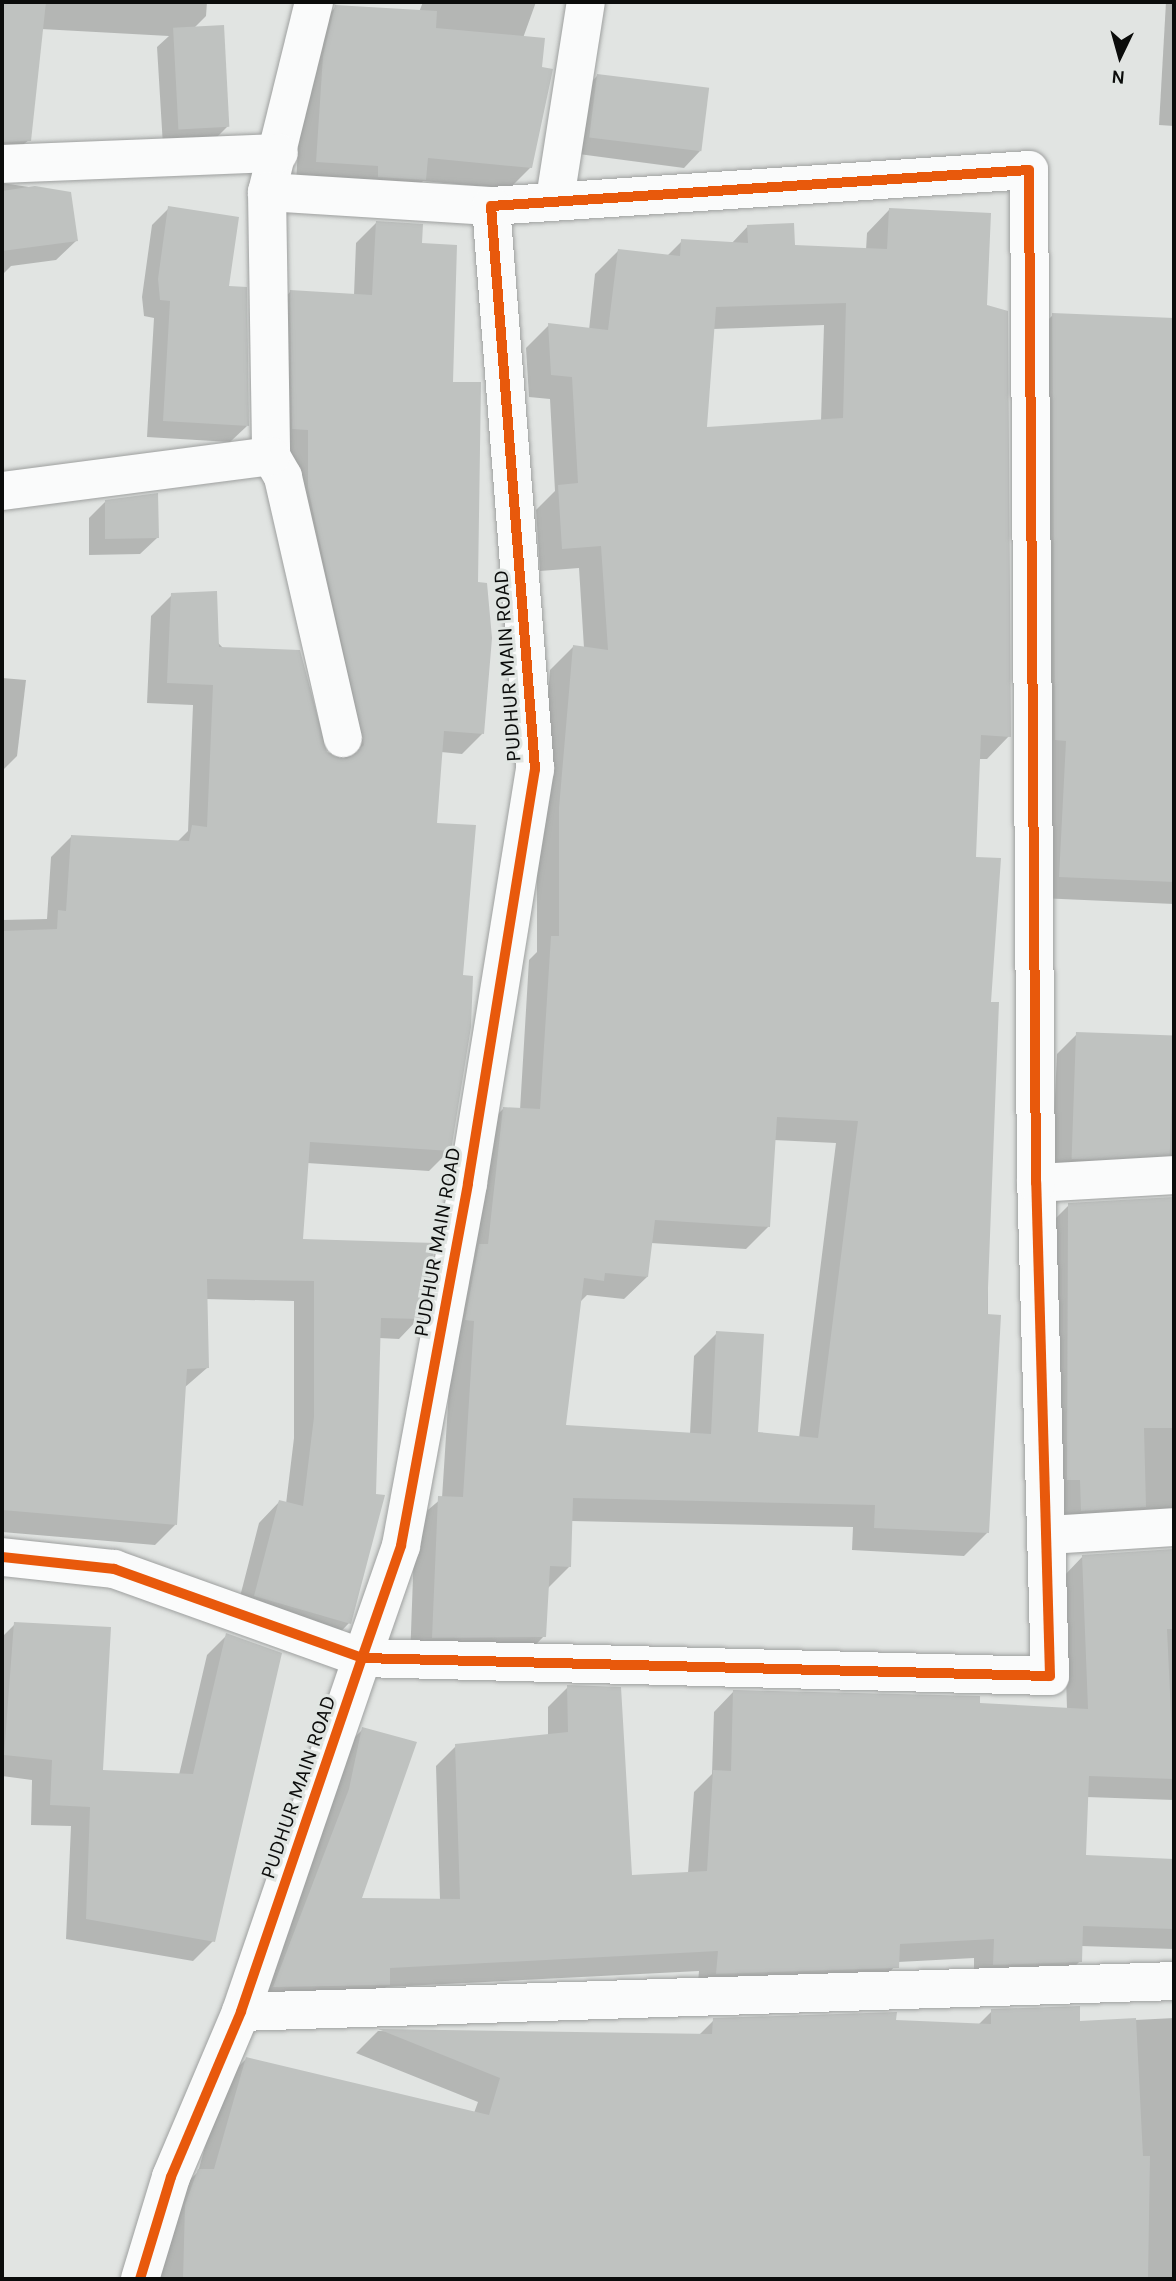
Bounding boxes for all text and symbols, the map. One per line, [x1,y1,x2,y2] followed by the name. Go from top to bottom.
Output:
[1085,21,1155,91] north arrow
[1110,65,1126,88] text: N
[488,569,526,763] street label: PUDHUR MAIN ROAD
[408,1145,466,1339] street label: PUDHUR MAIN ROAD
[255,1692,341,1882] street label: PUDHUR MAIN ROAD

